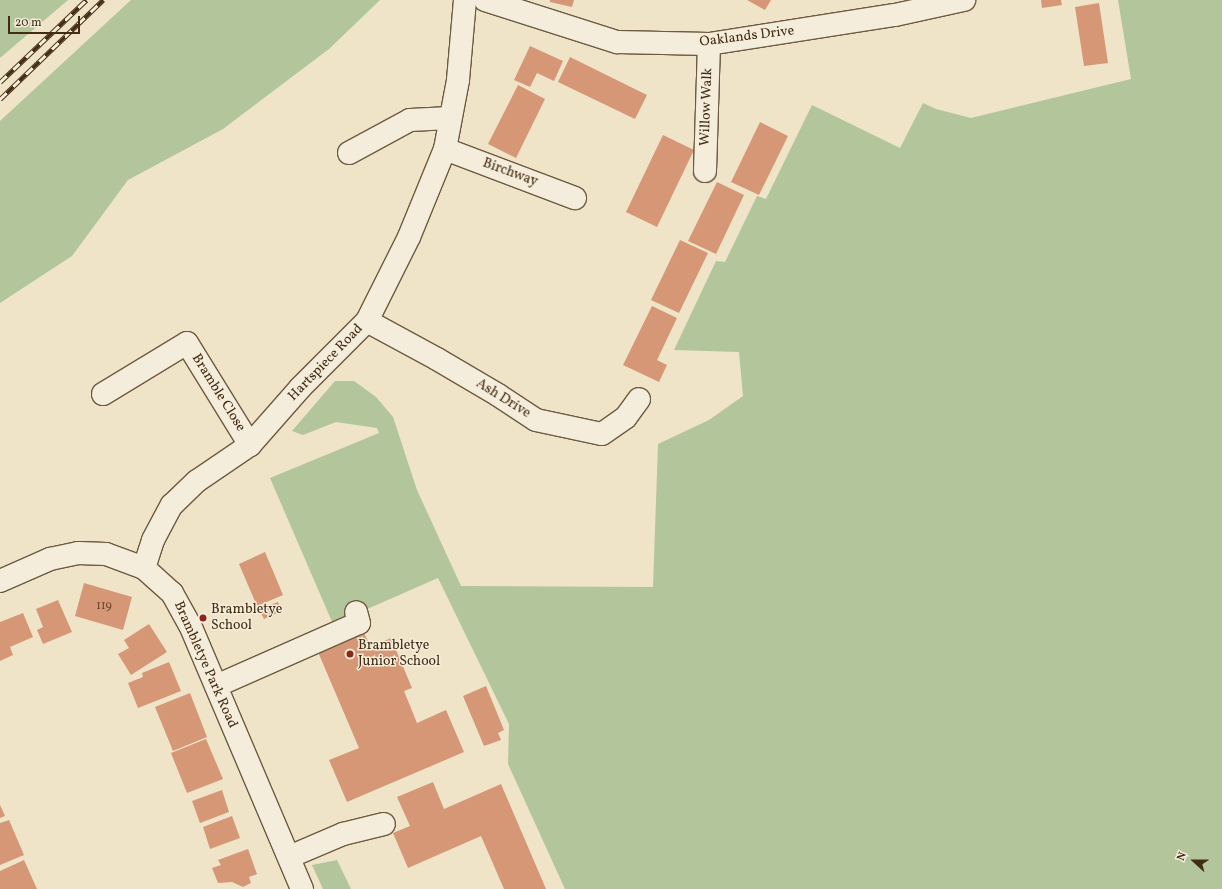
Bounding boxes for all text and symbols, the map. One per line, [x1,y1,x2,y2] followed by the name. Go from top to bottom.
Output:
[10,8,82,34] scale bar
[15,15,42,31] text: 20 m
[699,23,795,51] street label: Oaklands Drive
[697,67,717,147] street label: Willow Walk
[480,155,540,191] street label: Birchway
[285,321,367,405] street label: Hartspiece Road
[187,351,249,435] street label: Bramble Close
[473,376,533,422] street label: Ash Drive
[169,599,241,731] street label: Brambletye Park Road
[96,600,112,614] house number: 119
[211,602,282,634] place label: Brambletye School
[198,613,208,623] marker: Brambletye School
[358,638,440,670] place label: Brambletye Junior School
[345,649,355,659] marker: Brambletye Junior School
[1174,841,1214,881] north arrow
[1174,850,1191,863] text: N

